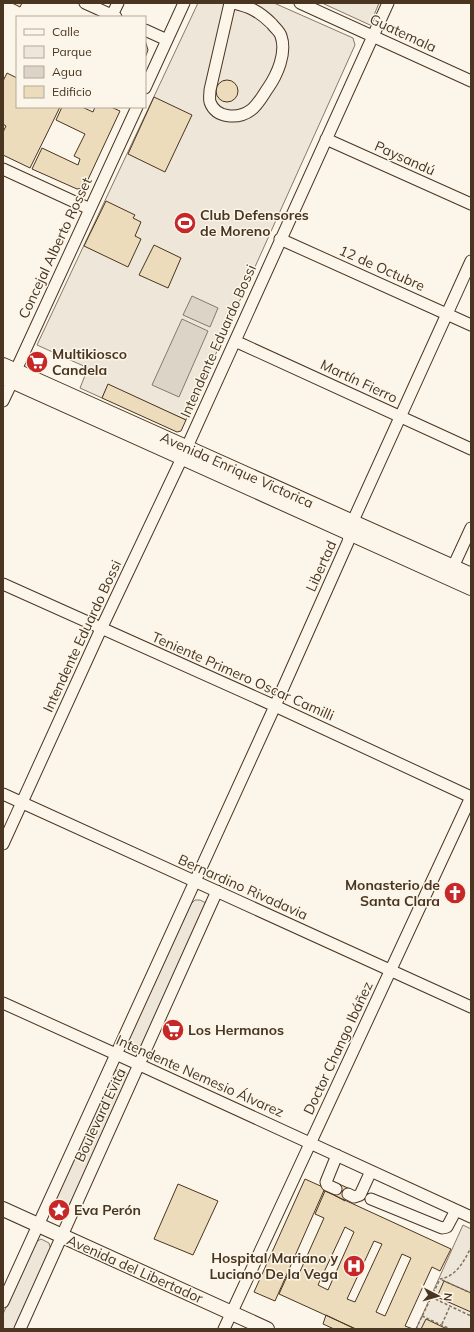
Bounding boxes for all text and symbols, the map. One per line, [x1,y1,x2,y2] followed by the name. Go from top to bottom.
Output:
[367,10,439,56] street label: Guatemala
[16,16,146,108] legend
[52,24,79,39] text: Calle
[52,44,92,59] text: Parque
[52,64,82,79] text: Agua
[52,84,92,99] text: Edificio
[372,137,438,179] street label: Paysandú
[14,174,96,322] street label: Concejal Alberto Rosset
[200,206,309,240] place label: Club Defensores de Moreno
[172,210,198,236] sports icon: Club Defensores de Moreno
[336,241,428,295] street label: 12 de Octubre
[176,262,260,420] street label: Intendente Eduardo Bossi
[52,345,127,379] place label: Multikiosco Candela
[24,349,50,375] supermarket icon: Multikiosco Candela
[318,355,400,407] street label: Martín Fierro
[158,428,316,512] street label: Avenida Enrique Victorica
[302,538,340,594] street label: Libertad
[39,557,125,715] street label: Intendente Eduardo Bossi
[149,628,337,724] street label: Teniente Primero Oscar Camilli
[175,850,311,924] street label: Bernardino Rivadavia
[345,876,440,910] place label: Monasterio de Santa Clara
[442,880,468,906] church icon: Monasterio de Santa Clara
[299,979,377,1117] street label: Doctor Chango Ibáñez
[160,1017,186,1043] supermarket icon: Los Hermanos
[188,1021,284,1039] place label: Los Hermanos
[113,1031,287,1121] street label: Intendente Nemesio Álvarez
[70,1065,130,1165] street label: Boulevard Evita
[46,1197,72,1223] place icon: Eva Perón
[74,1201,141,1219] place label: Eva Perón
[64,1231,207,1308] street label: Avenida del Libertador
[209,1249,338,1283] place label: Hospital Mariano y Luciano De la Vega
[341,1253,367,1279] hospital icon: Hospital Mariano y Luciano De la Vega
[418,1276,458,1316] north arrow
[441,1292,455,1302] text: N

